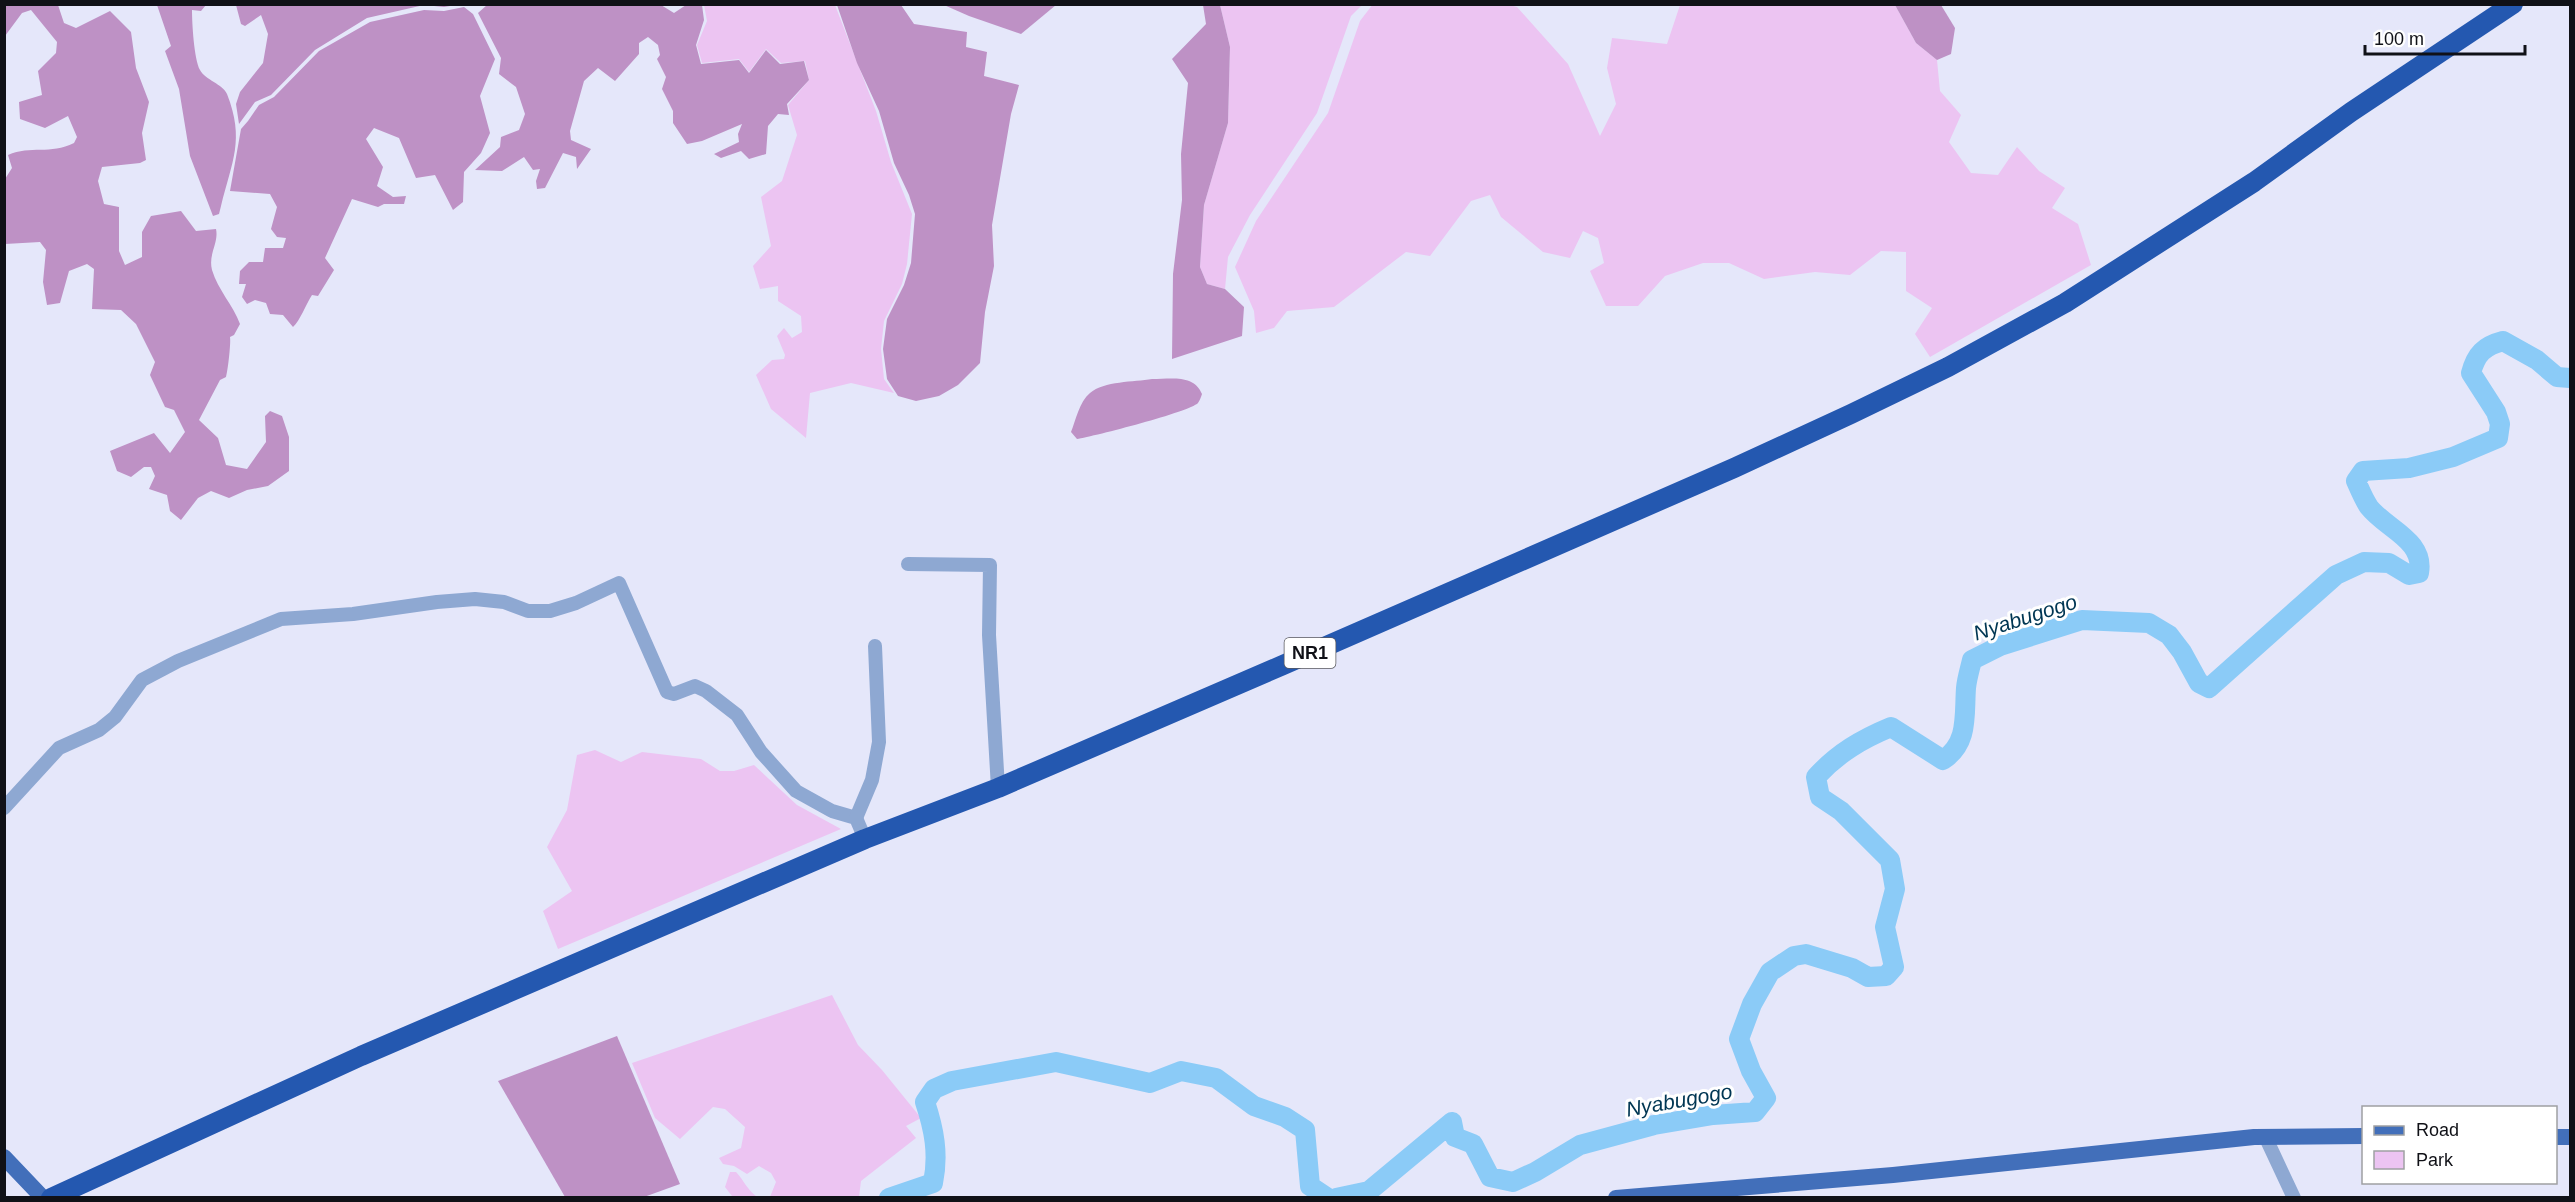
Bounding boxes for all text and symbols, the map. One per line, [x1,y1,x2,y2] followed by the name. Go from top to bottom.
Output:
[2365,18,2526,56] scale bar
[2374,29,2424,49] text: 100 m
[1970,589,2080,645] water label: Nyabugogo
[1284,638,1336,668] road number: NR1
[1624,1079,1734,1121] water label: Nyabugogo
[2362,1106,2557,1184] legend
[2416,1120,2459,1140] text: Road
[2416,1150,2454,1170] text: Park

